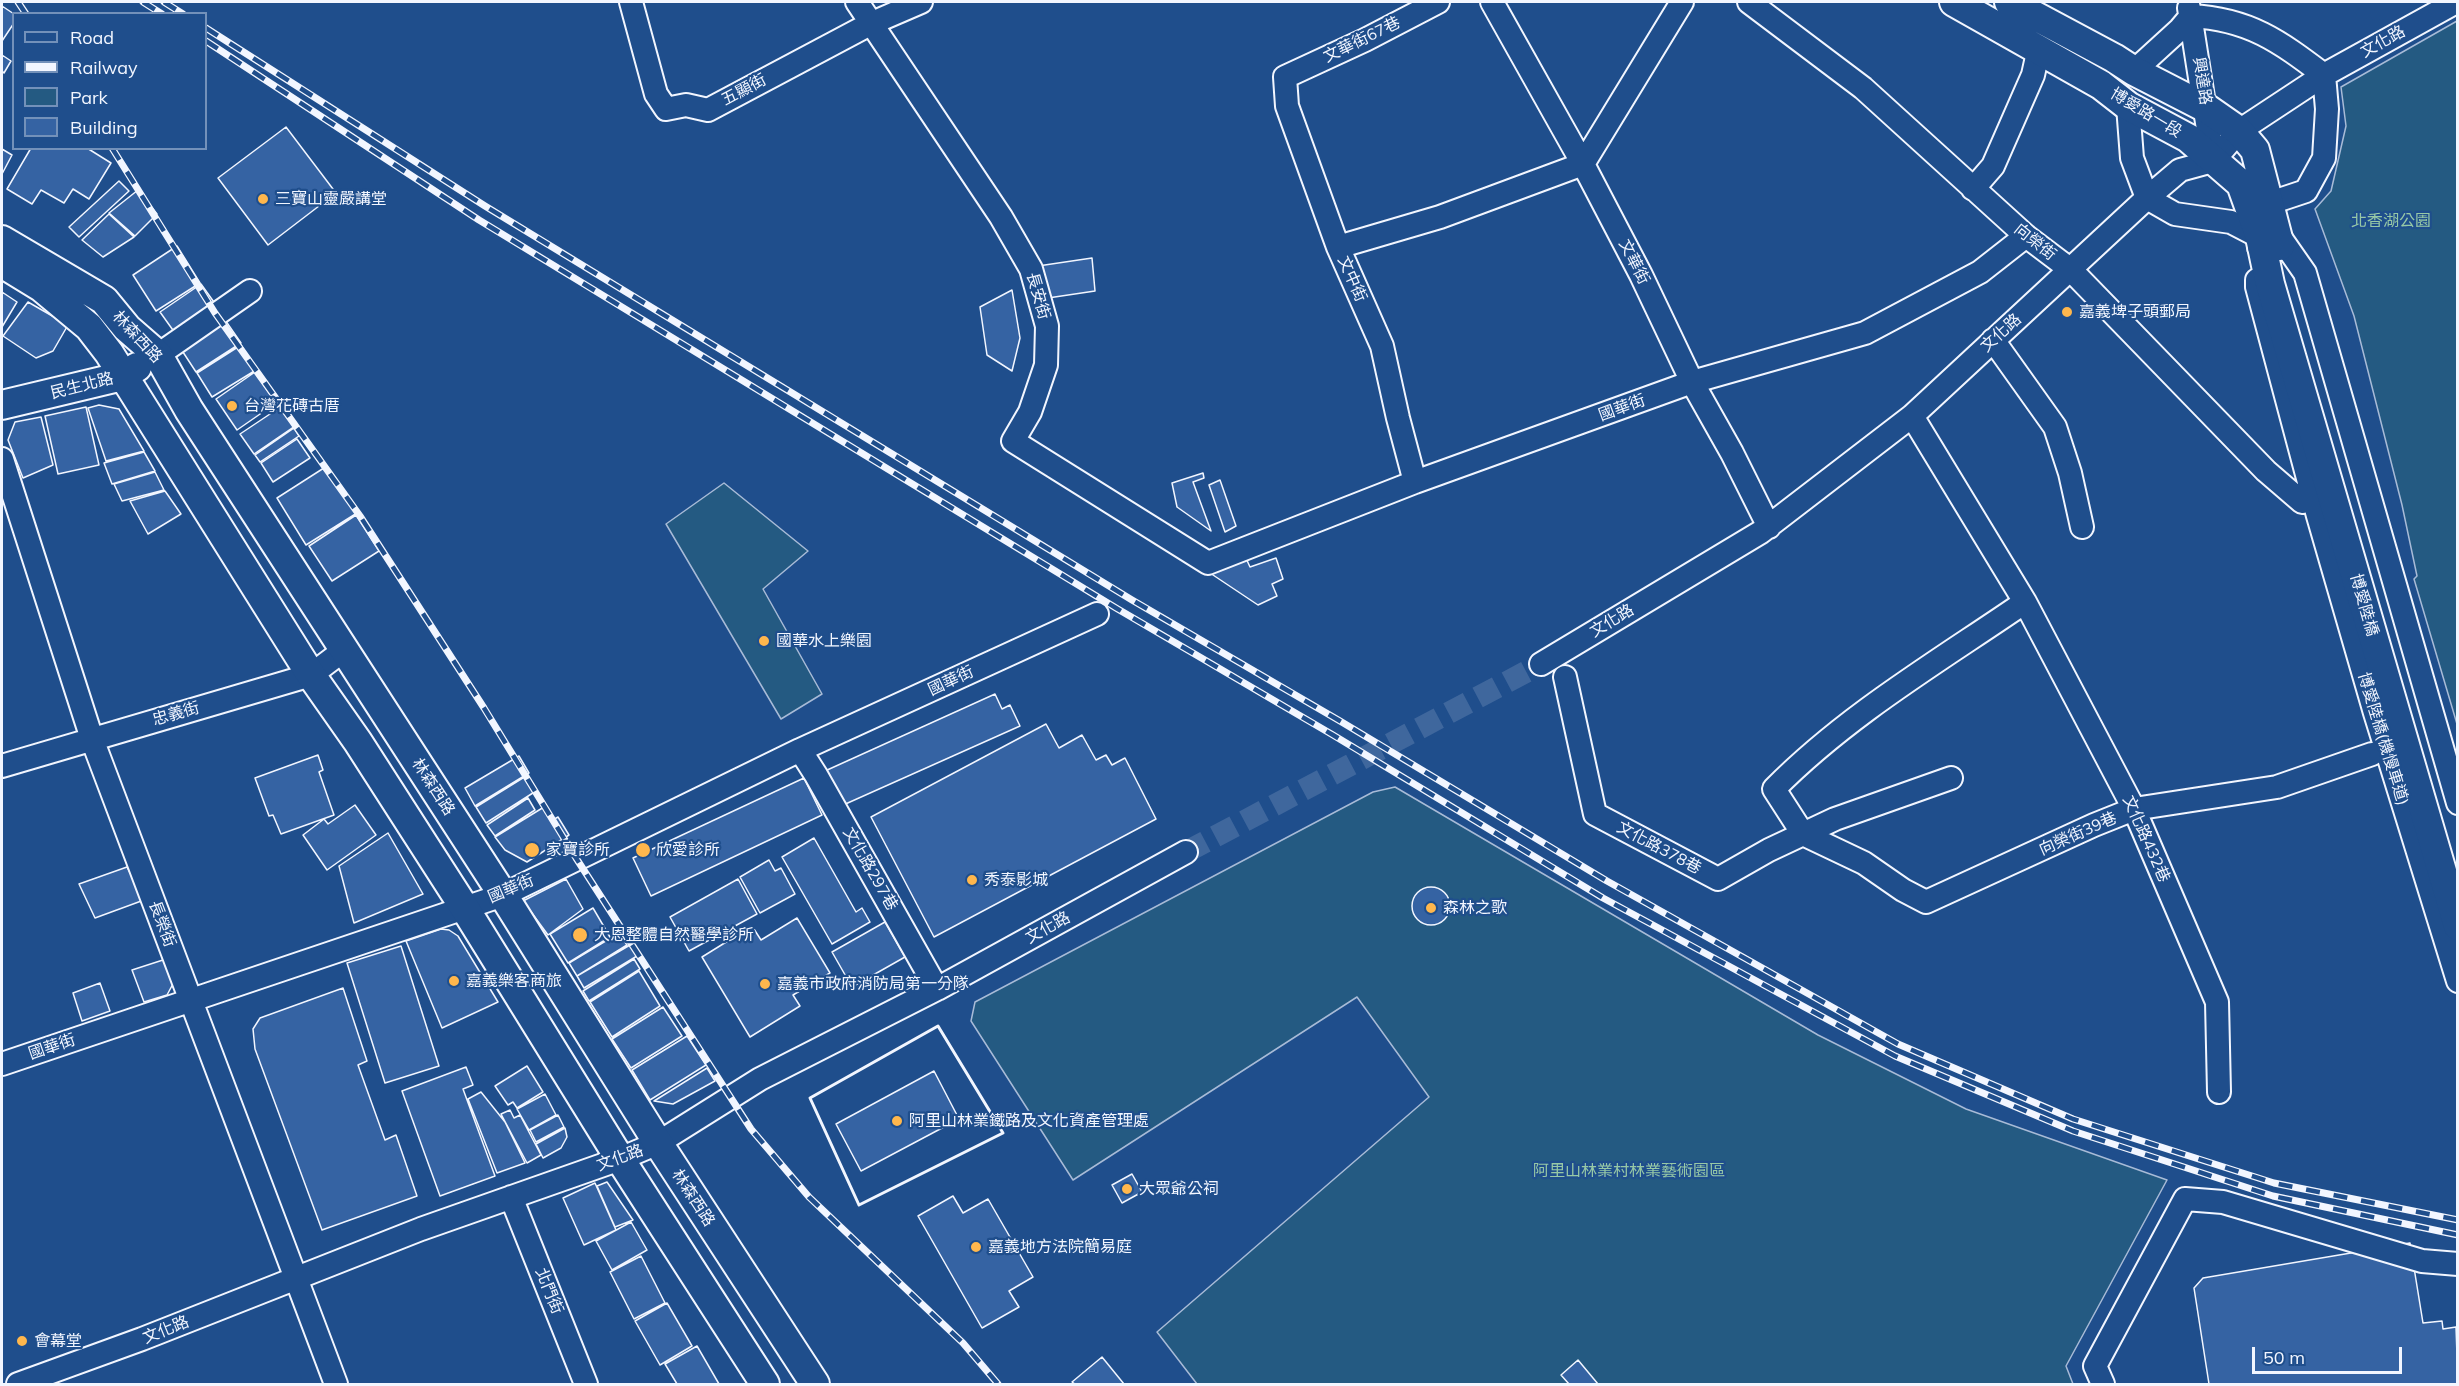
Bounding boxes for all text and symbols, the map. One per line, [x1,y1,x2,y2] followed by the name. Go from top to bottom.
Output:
[12,12,207,150] legend
[1320,13,1404,67] street label: 文華街67巷
[2357,22,2409,62] street label: 文化路
[70,26,114,49] text: Road
[70,56,138,79] text: Railway
[2189,56,2215,106] street label: 興達路
[718,70,770,110] street label: 五顯街
[2107,84,2185,142] street label: 博愛路一段
[70,86,108,109] text: Park
[70,116,138,139] text: Building
[275,189,387,209] place label: 三寶山靈嚴講堂
[256,192,270,206] marker: 三寶山靈嚴講堂
[2351,211,2431,231] park label: 北香湖公園
[2010,219,2060,265] street label: 向榮街
[1615,236,1653,288] street label: 文華街
[1333,253,1371,305] street label: 文中街
[1022,270,1054,322] street label: 長安街
[2079,302,2191,322] place label: 嘉義埤子頭郵局
[2060,305,2074,319] marker: 嘉義埤子頭郵局
[108,307,166,367] street label: 林森西路
[1977,310,2025,356] street label: 文化路
[49,369,115,403] street label: 民生北路
[1596,391,1648,425] street label: 國華街
[244,396,340,416] place label: 台灣花磚古厝
[225,399,239,413] marker: 台灣花磚古厝
[2346,572,2382,638] street label: 博愛陸橋
[1586,600,1638,642] street label: 文化路
[776,631,872,651] place label: 國華水上樂園
[757,634,771,648] marker: 國華水上樂園
[925,662,977,700] street label: 國華街
[2354,670,2412,808] street label: 博愛陸橋(機慢車道)
[150,698,202,730] street label: 忠義街
[408,755,458,819] street label: 林森西路
[2118,793,2174,885] street label: 文化路432巷
[2036,808,2120,860] street label: 向榮街39巷
[1614,818,1704,878] street label: 文化路378巷
[838,824,902,914] street label: 文化路297巷
[546,840,610,860] place label: 家寶診所
[656,840,720,860] place label: 欣愛診所
[523,841,541,859] marker: 家寶診所
[634,841,652,859] marker: 欣愛診所
[984,870,1048,890] place label: 秀泰影城
[485,871,537,907] street label: 國華街
[965,873,979,887] marker: 秀泰影城
[144,898,180,950] street label: 長榮街
[1443,898,1507,918] place label: 森林之歌
[1424,901,1438,915] marker: 森林之歌
[1022,908,1074,948] street label: 文化路
[594,925,754,945] place label: 大恩整體自然醫學診所
[571,926,589,944] marker: 大恩整體自然醫學診所
[466,971,562,991] place label: 嘉義樂客商旅
[447,974,461,988] marker: 嘉義樂客商旅
[777,974,969,994] place label: 嘉義市政府消防局第一分隊
[758,977,772,991] marker: 嘉義市政府消防局第一分隊
[26,1030,78,1064] street label: 國華街
[909,1111,1149,1131] place label: 阿里山林業鐵路及文化資產管理處
[890,1114,904,1128] marker: 阿里山林業鐵路及文化資產管理處
[594,1141,646,1175] street label: 文化路
[1533,1161,1725,1181] park label: 阿里山林業村林業藝術園區
[668,1166,718,1230] street label: 林森西路
[1139,1179,1219,1199] place label: 大眾爺公祠
[1120,1182,1134,1196] marker: 大眾爺公祠
[988,1237,1132,1257] place label: 嘉義地方法院簡易庭
[969,1240,983,1254] marker: 嘉義地方法院簡易庭
[531,1265,567,1317] street label: 北門街
[140,1312,192,1348] street label: 文化路
[34,1331,82,1351] place label: 會幕堂
[15,1334,29,1348] marker: 會幕堂
[2255,1335,2405,1373] scale bar
[2263,1346,2305,1369] text: 50 m

